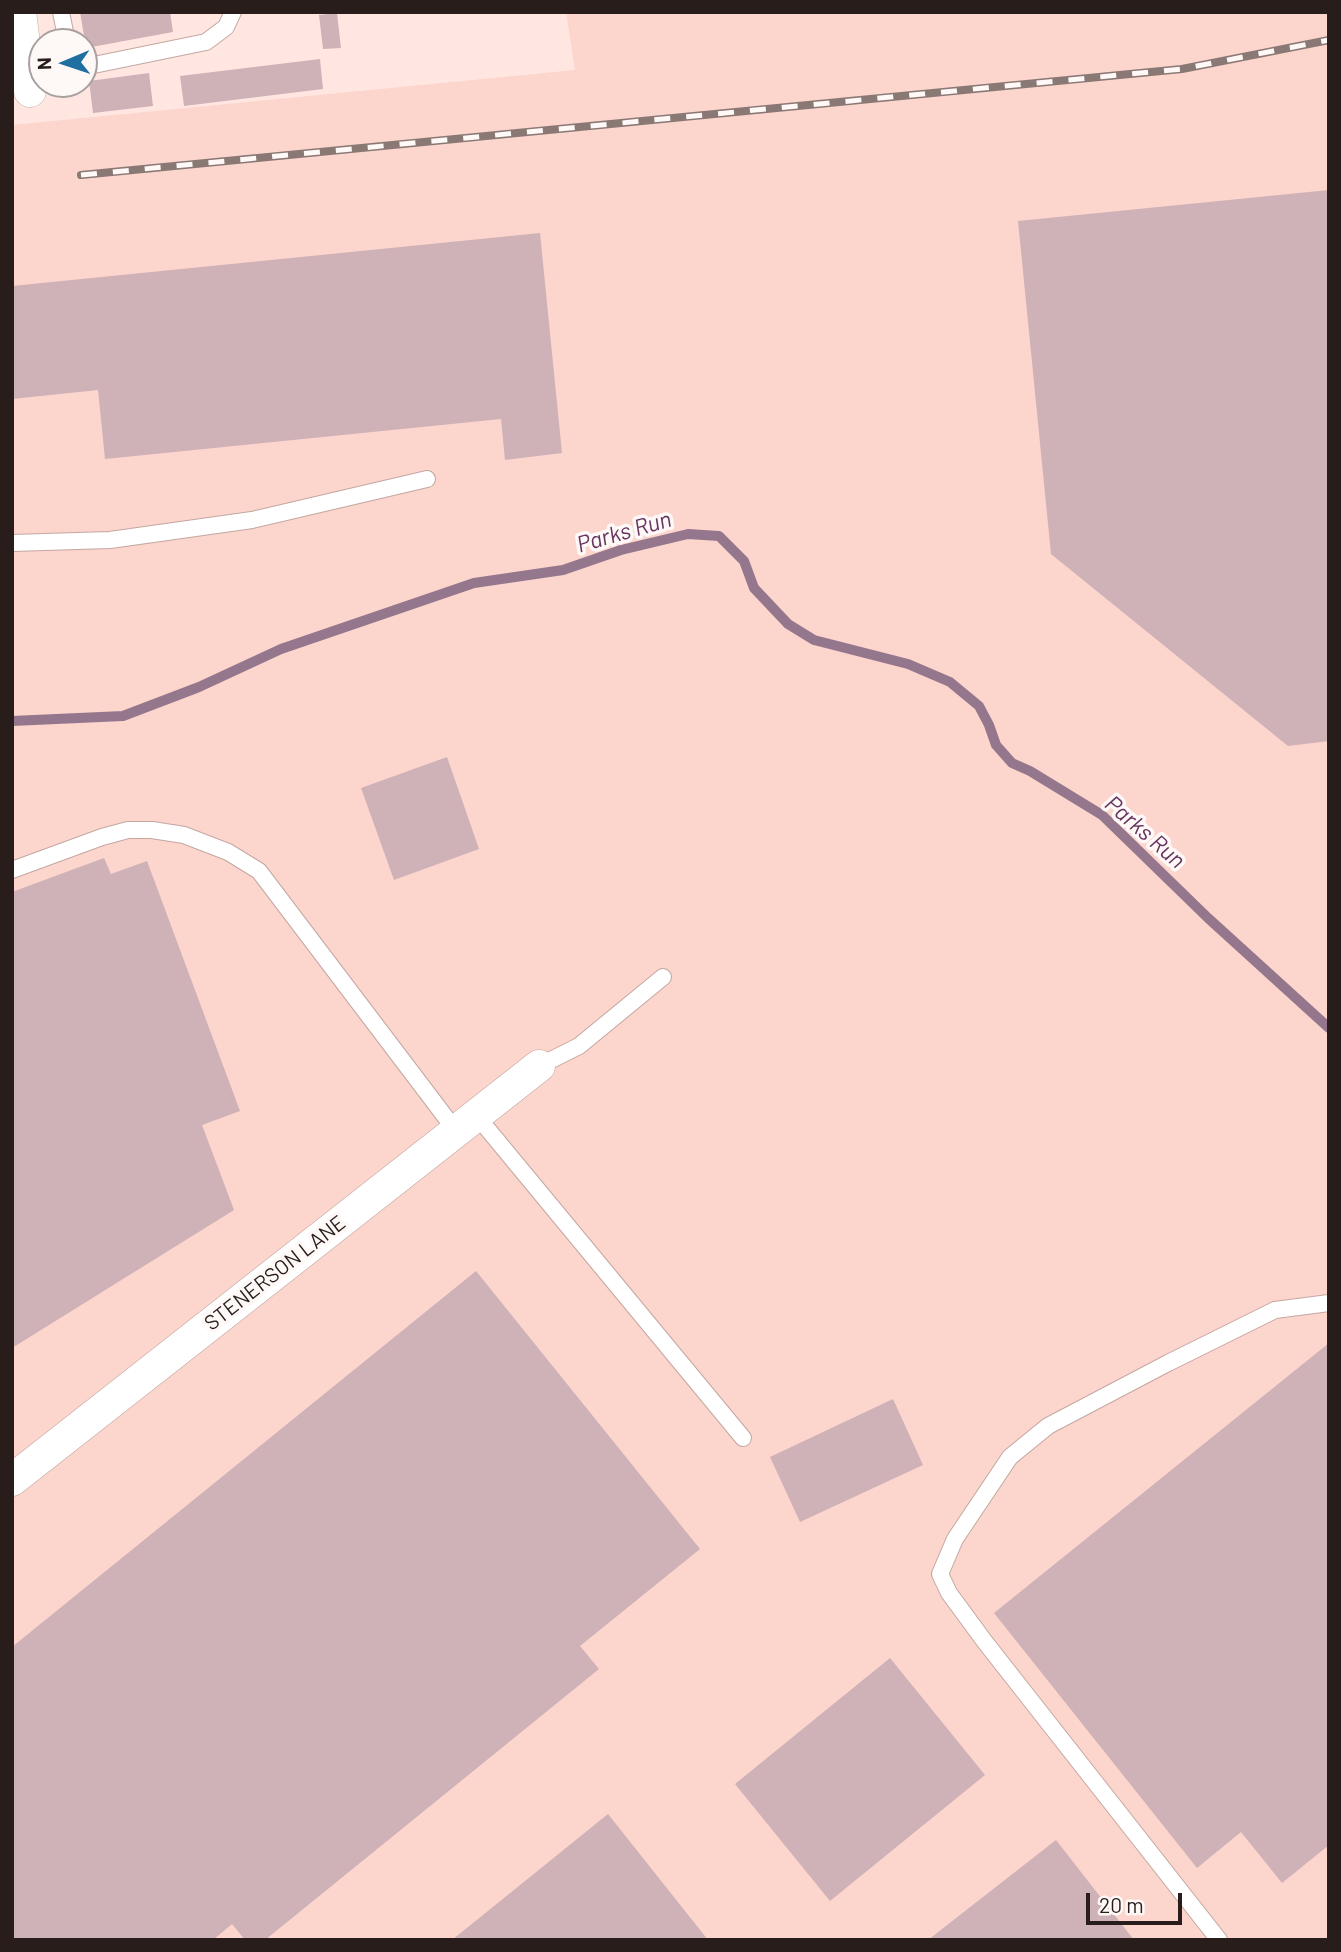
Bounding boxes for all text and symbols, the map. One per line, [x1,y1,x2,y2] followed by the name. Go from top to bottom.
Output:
[28,28,98,98] north arrow
[32,57,55,70] text: N
[573,505,675,559] water label: Parks Run
[1099,790,1191,874] water label: Parks Run
[200,1210,350,1336] street label: STENERSON LANE
[1089,1878,1185,1922] scale bar
[1099,1892,1144,1917] text: 20 m

